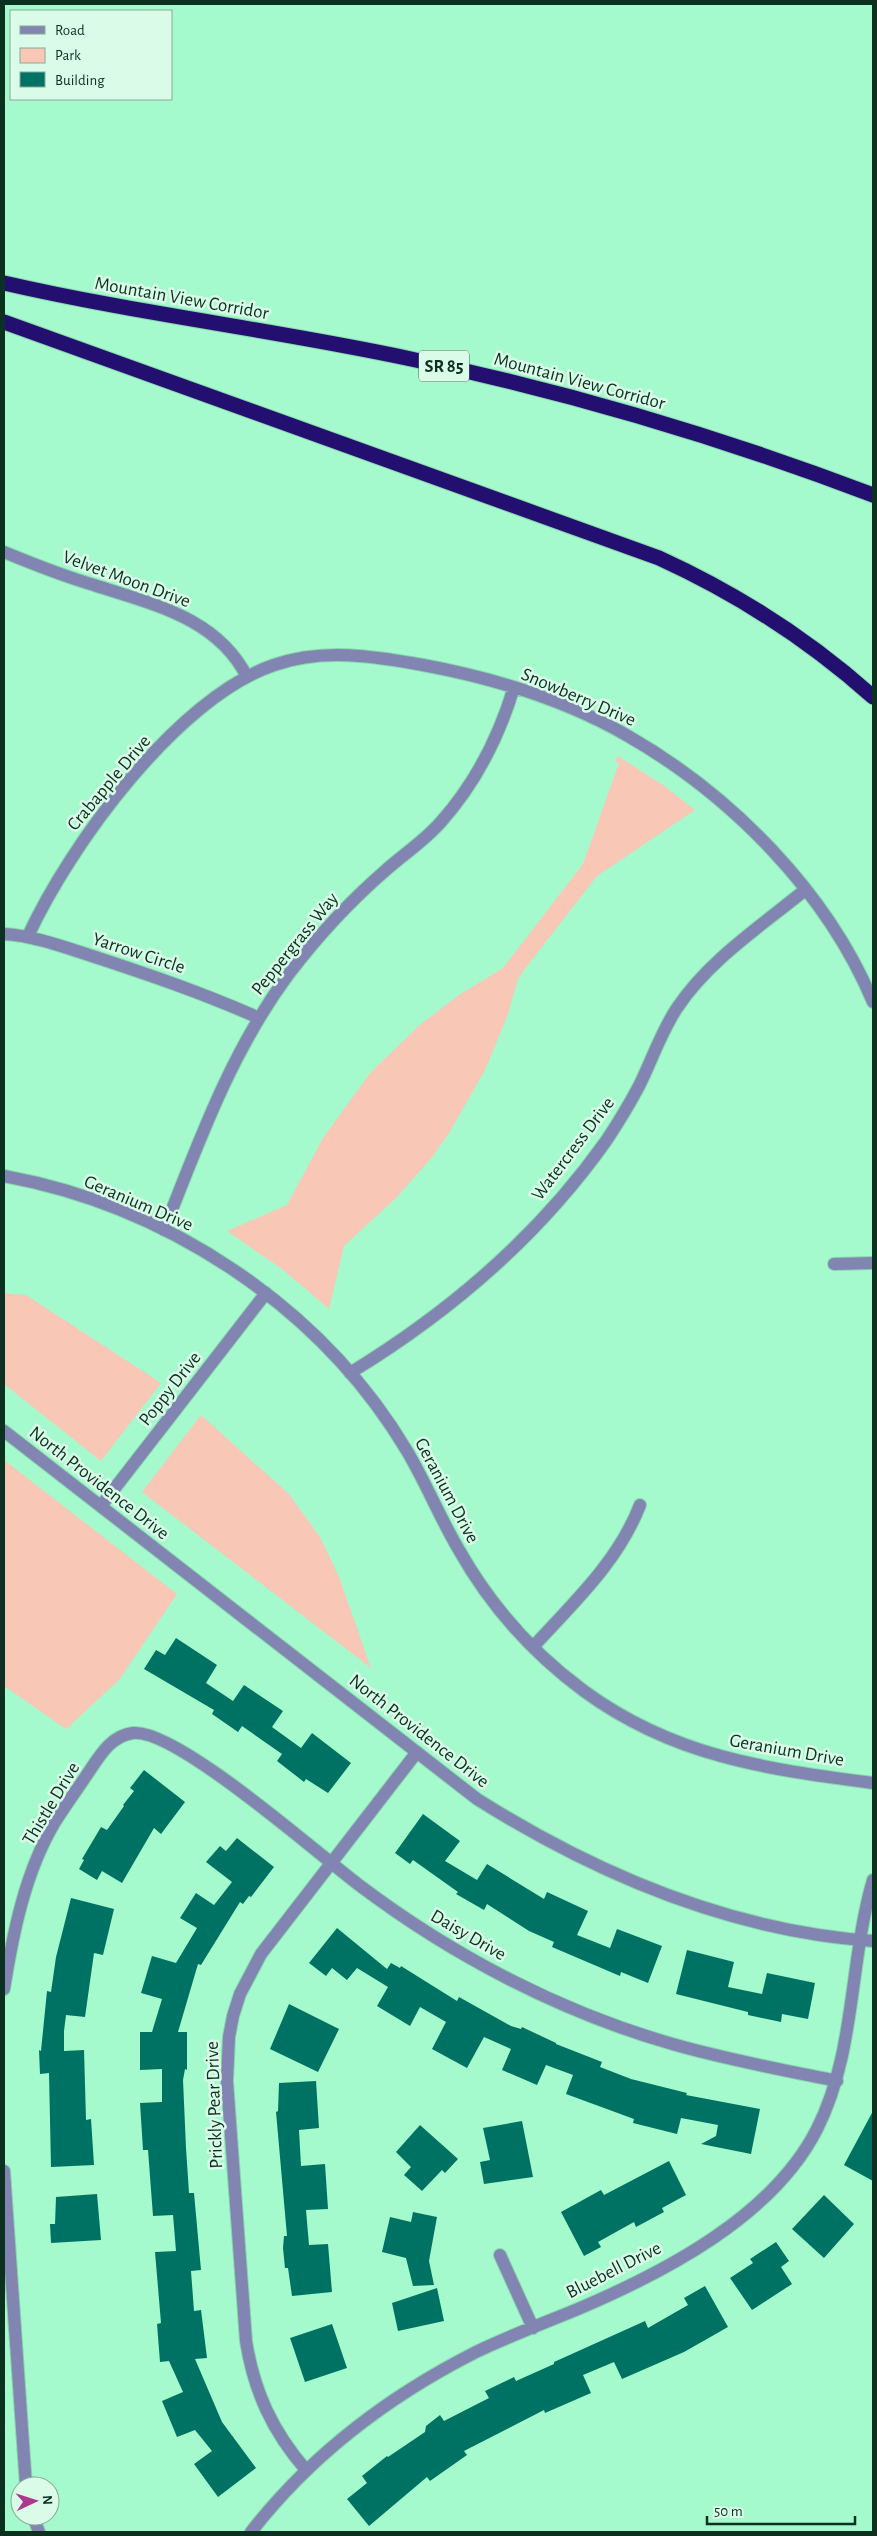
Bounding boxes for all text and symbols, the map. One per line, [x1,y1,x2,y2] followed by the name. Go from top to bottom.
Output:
[10,10,172,100] legend
[55,23,85,38] text: Road
[55,48,81,63] text: Park
[55,73,105,88] text: Building
[93,274,270,323] street label: Mountain View Corridor
[492,349,667,413] street label: Mountain View Corridor
[419,351,469,382] road number: SR 85
[60,547,193,611] street label: Velvet Moon Drive
[518,665,638,730] street label: Snowberry Drive
[64,732,154,834] street label: Crabapple Drive
[248,889,342,999] street label: Peppergrass Way
[90,930,187,977] street label: Yarrow Circle
[528,1094,618,1204] street label: Watercress Drive
[81,1172,196,1235] street label: Geranium Drive
[136,1348,205,1430] street label: Poppy Drive
[26,1423,173,1543] street label: North Providence Drive
[411,1435,482,1546] street label: Geranium Drive
[346,1671,493,1791] street label: North Providence Drive
[728,1731,846,1770] street label: Geranium Drive
[19,1759,83,1848] street label: Thistle Drive
[427,1906,509,1964] street label: Daisy Drive
[203,2041,226,2169] street label: Prickly Pear Drive
[563,2238,664,2302] street label: Bluebell Drive
[10,2476,60,2526] north arrow
[707,2494,854,2526] scale bar
[40,2495,54,2506] text: N
[714,2504,743,2519] text: 50 m

